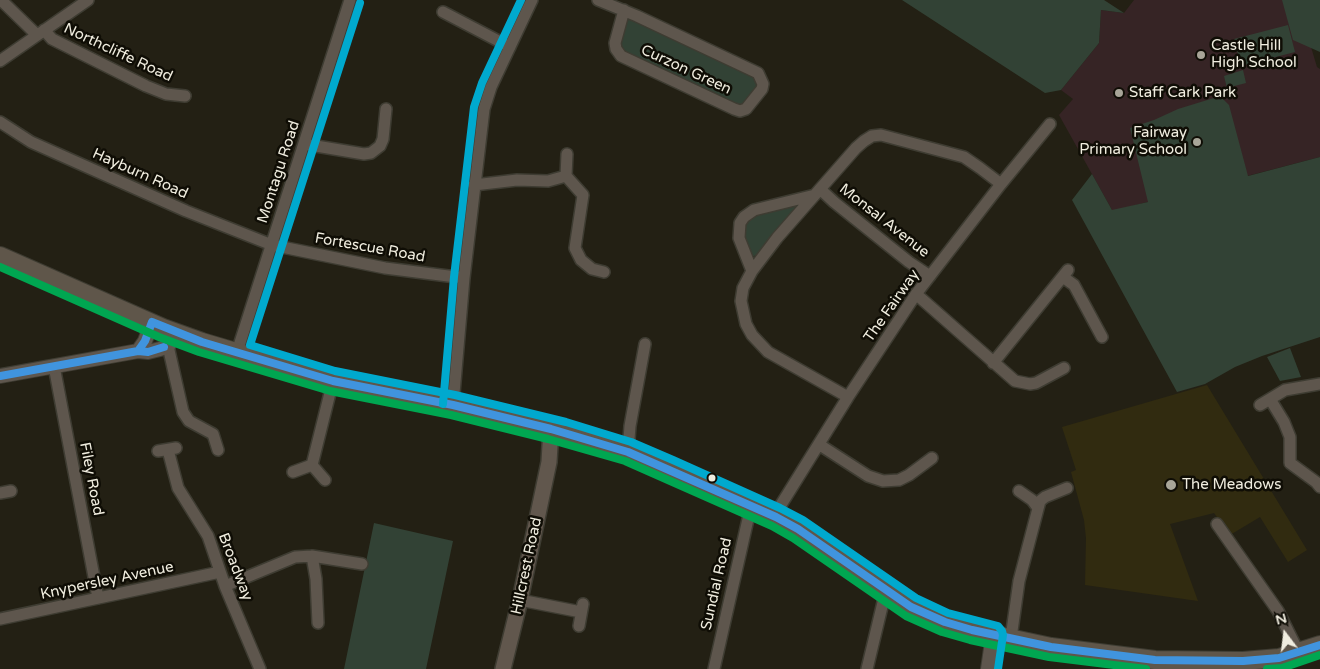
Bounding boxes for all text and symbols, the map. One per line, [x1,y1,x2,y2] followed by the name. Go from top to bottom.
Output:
[61,20,175,86] street label: Northcliffe Road
[1211,37,1297,72] place label: Castle Hill High School
[638,41,734,99] street label: Curzon Green
[1195,49,1207,61] marker: Castle Hill High School
[1129,84,1236,102] place label: Staff Cark Park
[1113,87,1125,99] marker: Staff Cark Park
[254,118,304,226] street label: Montagu Road
[1079,124,1187,159] place label: Fairway Primary School
[1191,136,1203,148] marker: Fairway Primary School
[89,145,191,203] street label: Hayburn Road
[835,180,933,262] street label: Monsal Avenue
[313,229,427,267] street label: Fortescue Road
[860,266,924,346] street label: The Fairway
[75,441,107,517] street label: Filey Road
[707,473,717,483] unlabelled marker
[1182,476,1281,494] place label: The Meadows
[1164,478,1178,492] marker: The Meadows
[508,516,546,616] street label: Hillcrest Road
[214,531,256,603] street label: Broadway
[698,536,736,632] street label: Sundial Road
[39,558,175,604] street label: Knypersley Avenue
[1260,609,1310,659] north arrow
[1273,609,1289,629] text: N

